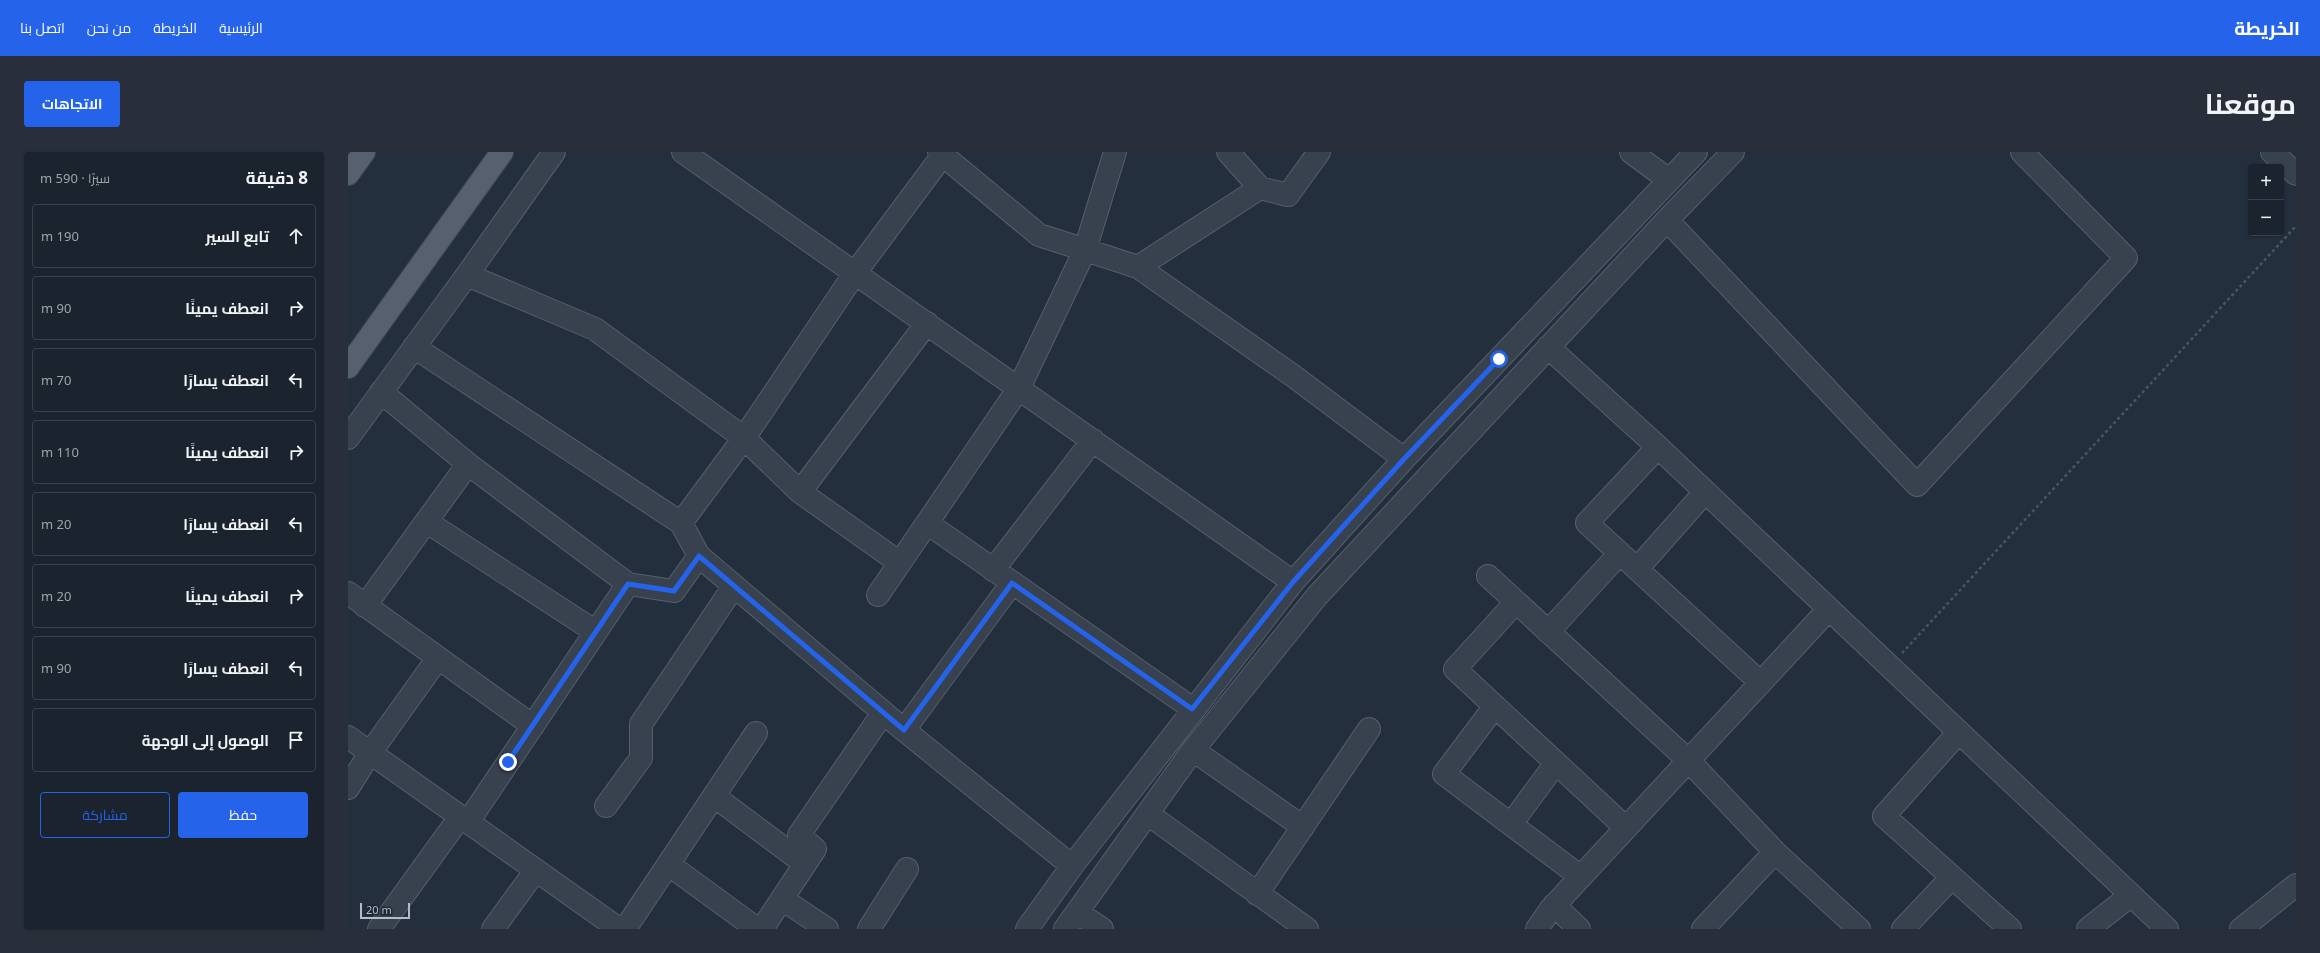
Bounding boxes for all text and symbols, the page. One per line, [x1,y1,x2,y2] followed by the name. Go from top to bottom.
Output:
[2234,15,2300,41] text: الخريطة
[20,18,65,37] text: اتصل بنا
[87,18,131,37] text: من نحن
[153,18,197,37] text: الخريطة
[219,18,263,37] text: الرئيسية
[24,81,120,127] button: الاتجاهات
[2205,84,2296,122] text: موقعنا
[2248,164,2284,236] map controls
[2248,164,2284,200] button: +
[246,166,308,189] text: 8 دقيقة
[40,169,110,187] text: سيرًا · 590 m
[2248,200,2284,236] button: −
[285,225,307,247] icon: ahead
[205,226,269,246] text: تابع السير
[41,227,79,245] text: 190 m
[285,297,307,319] icon: right
[185,298,269,318] text: انعطف يمينًا
[41,299,71,317] text: 90 m
[1490,350,1508,368] route start
[285,369,307,391] icon: left
[183,370,269,390] text: انعطف يسارًا
[41,371,71,389] text: 70 m
[285,441,307,463] icon: right
[185,442,269,462] text: انعطف يمينًا
[41,443,79,461] text: 110 m
[285,513,307,535] icon: left
[183,514,269,534] text: انعطف يسارًا
[41,515,71,533] text: 20 m
[285,585,307,607] icon: right
[185,586,269,606] text: انعطف يمينًا
[41,587,71,605] text: 20 m
[285,657,307,679] icon: left
[183,658,269,678] text: انعطف يسارًا
[41,659,71,677] text: 90 m
[285,729,307,751] icon: arrive
[142,730,269,750] text: الوصول إلى الوجهة
[499,753,517,771] route end
[40,792,170,838] button: مشاركة
[178,792,308,838] button: حفظ
[360,901,410,920] scale bar
[366,902,392,917] text: 20 m

